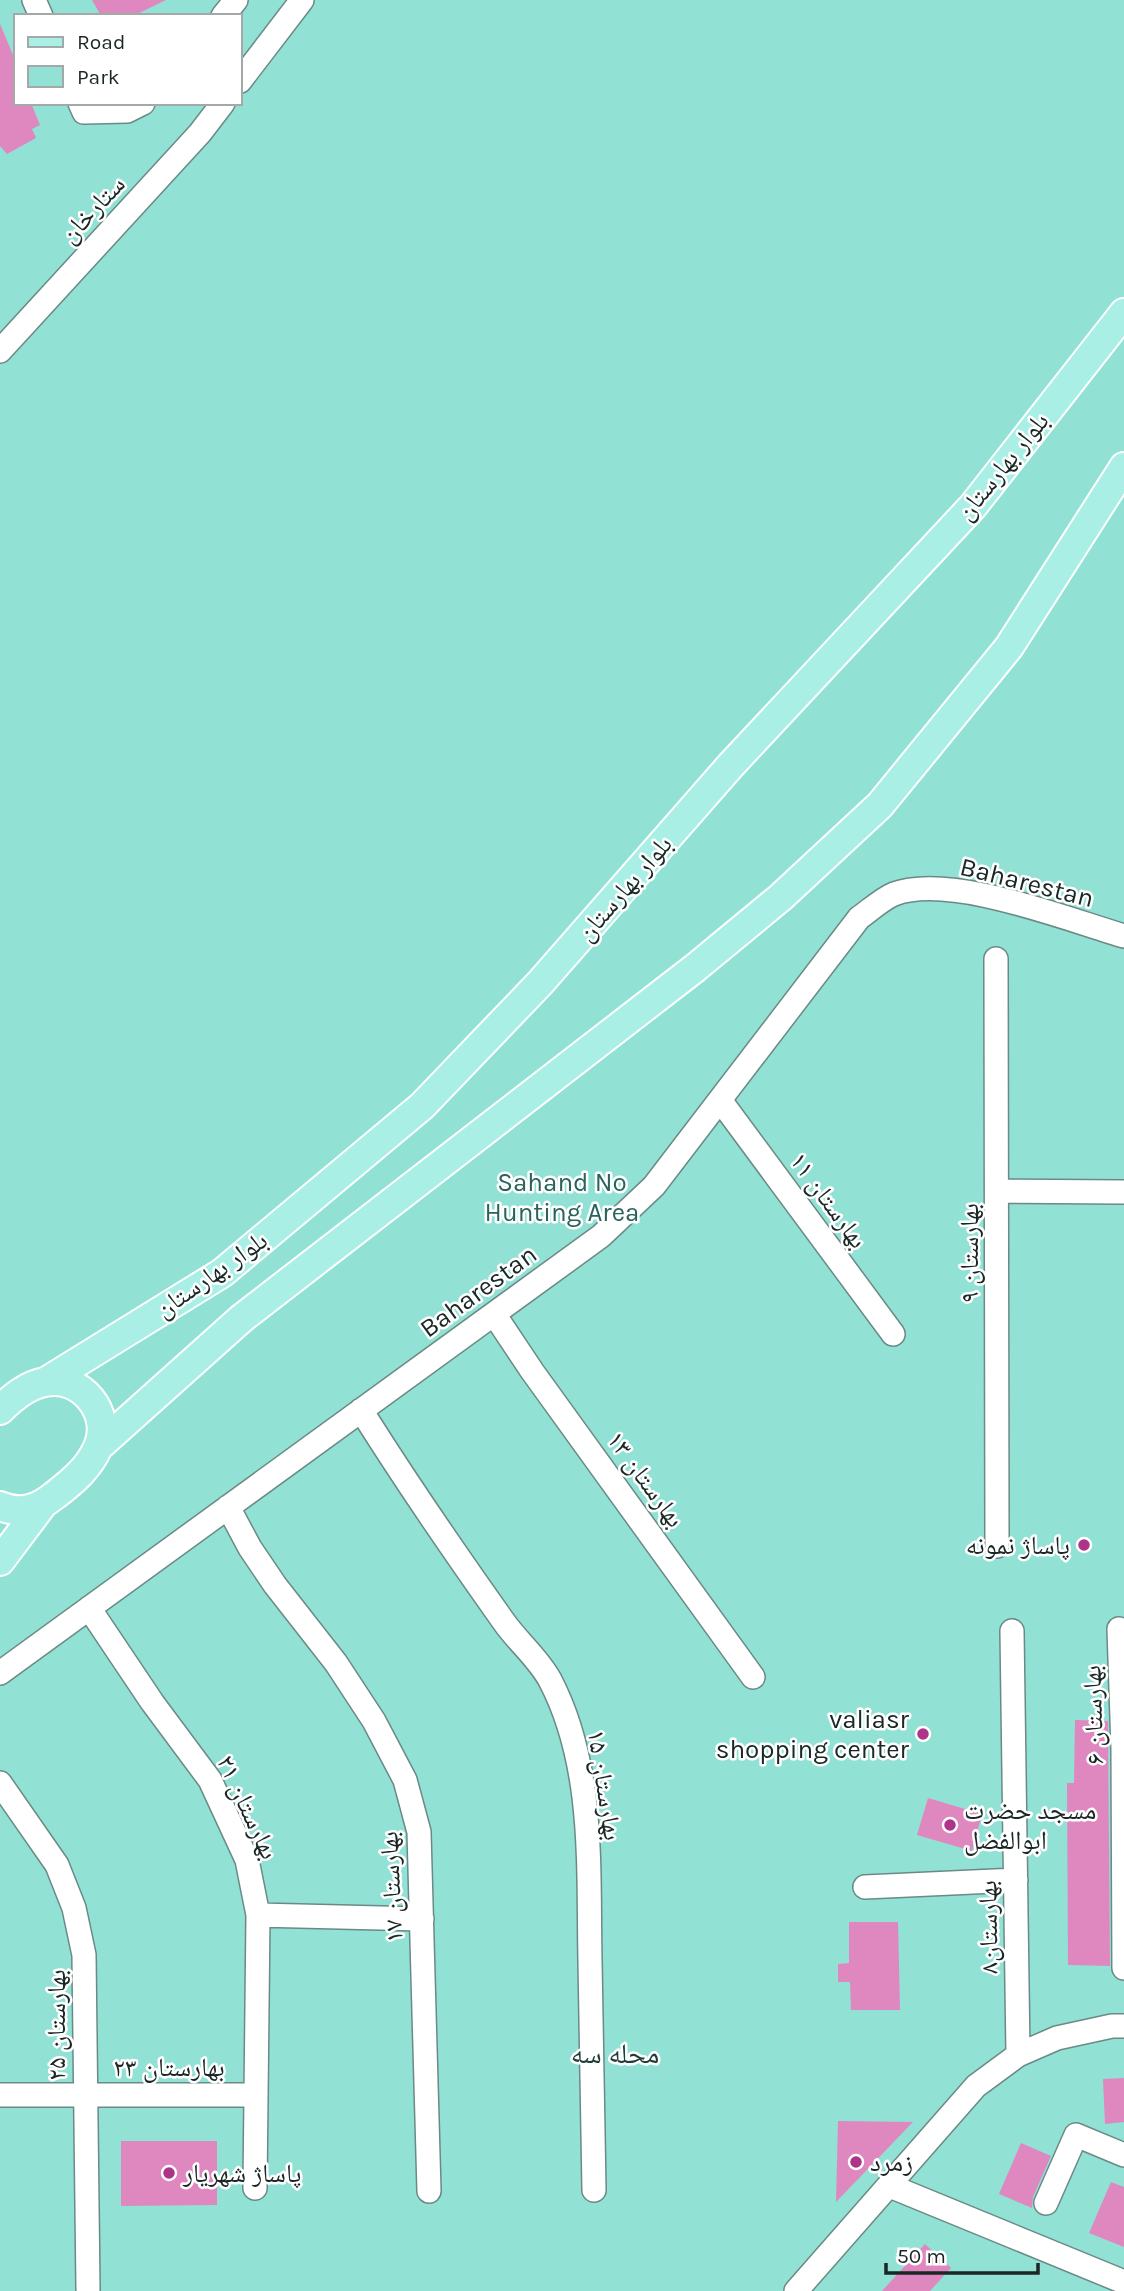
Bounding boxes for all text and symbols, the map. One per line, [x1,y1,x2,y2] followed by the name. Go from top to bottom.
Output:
[14,14,242,105] legend
[77,30,125,54] text: Road
[77,65,120,89] text: Park
[53,169,131,250] street label: ستارخان
[949,406,1055,527] street label: بلوار بهارستان
[570,829,679,948] street label: بلوار بهارستان
[957,851,1097,914] street label: Baharestan
[783,1146,874,1255] street label: بهارستان ۱۱
[485,1167,639,1228] park label: Sahand No Hunting Area
[954,1203,985,1303] street label: بهارستان ۹
[149,1224,273,1324] street label: بلوار بهارستان
[414,1239,543,1344] street label: Baharestan
[600,1425,691,1534] street label: بهارستان ۱۳
[966,1530,1070,1561] place label: پاساژ نمونه
[1076,1537,1092,1553] marker: پاساژ نمونه
[1076,1665,1111,1765] street label: بهارستان ۶
[716,1704,910,1765] place label: valiasr shopping center
[915,1726,931,1742] marker: valiasr shopping center
[580,1728,629,1843] street label: بهارستان ۱۵
[210,1750,285,1864] street label: بهارستان ۲۱
[964,1795,1096,1856] place label: مسجد حضرت ابوالفضل
[942,1817,958,1833] marker: مسجد حضرت ابوالفضل
[373,1830,410,1943] street label: بهارستان ۱۷
[972,1880,1005,1974] street label: بهارستان۸
[41,1969,72,2081] street label: بهارستان ۲۵
[571,2037,659,2070] district label: محله سه
[113,2052,225,2083] street label: بهارستان ۲۳
[870,2147,913,2178] place label: زمرد
[848,2154,864,2170] marker: زمرد
[182,2158,301,2189] place label: پاساژ شهریار
[161,2165,177,2181] marker: پاساژ شهریار
[886,2232,1038,2276] scale bar
[897,2244,946,2268] text: 50 m

